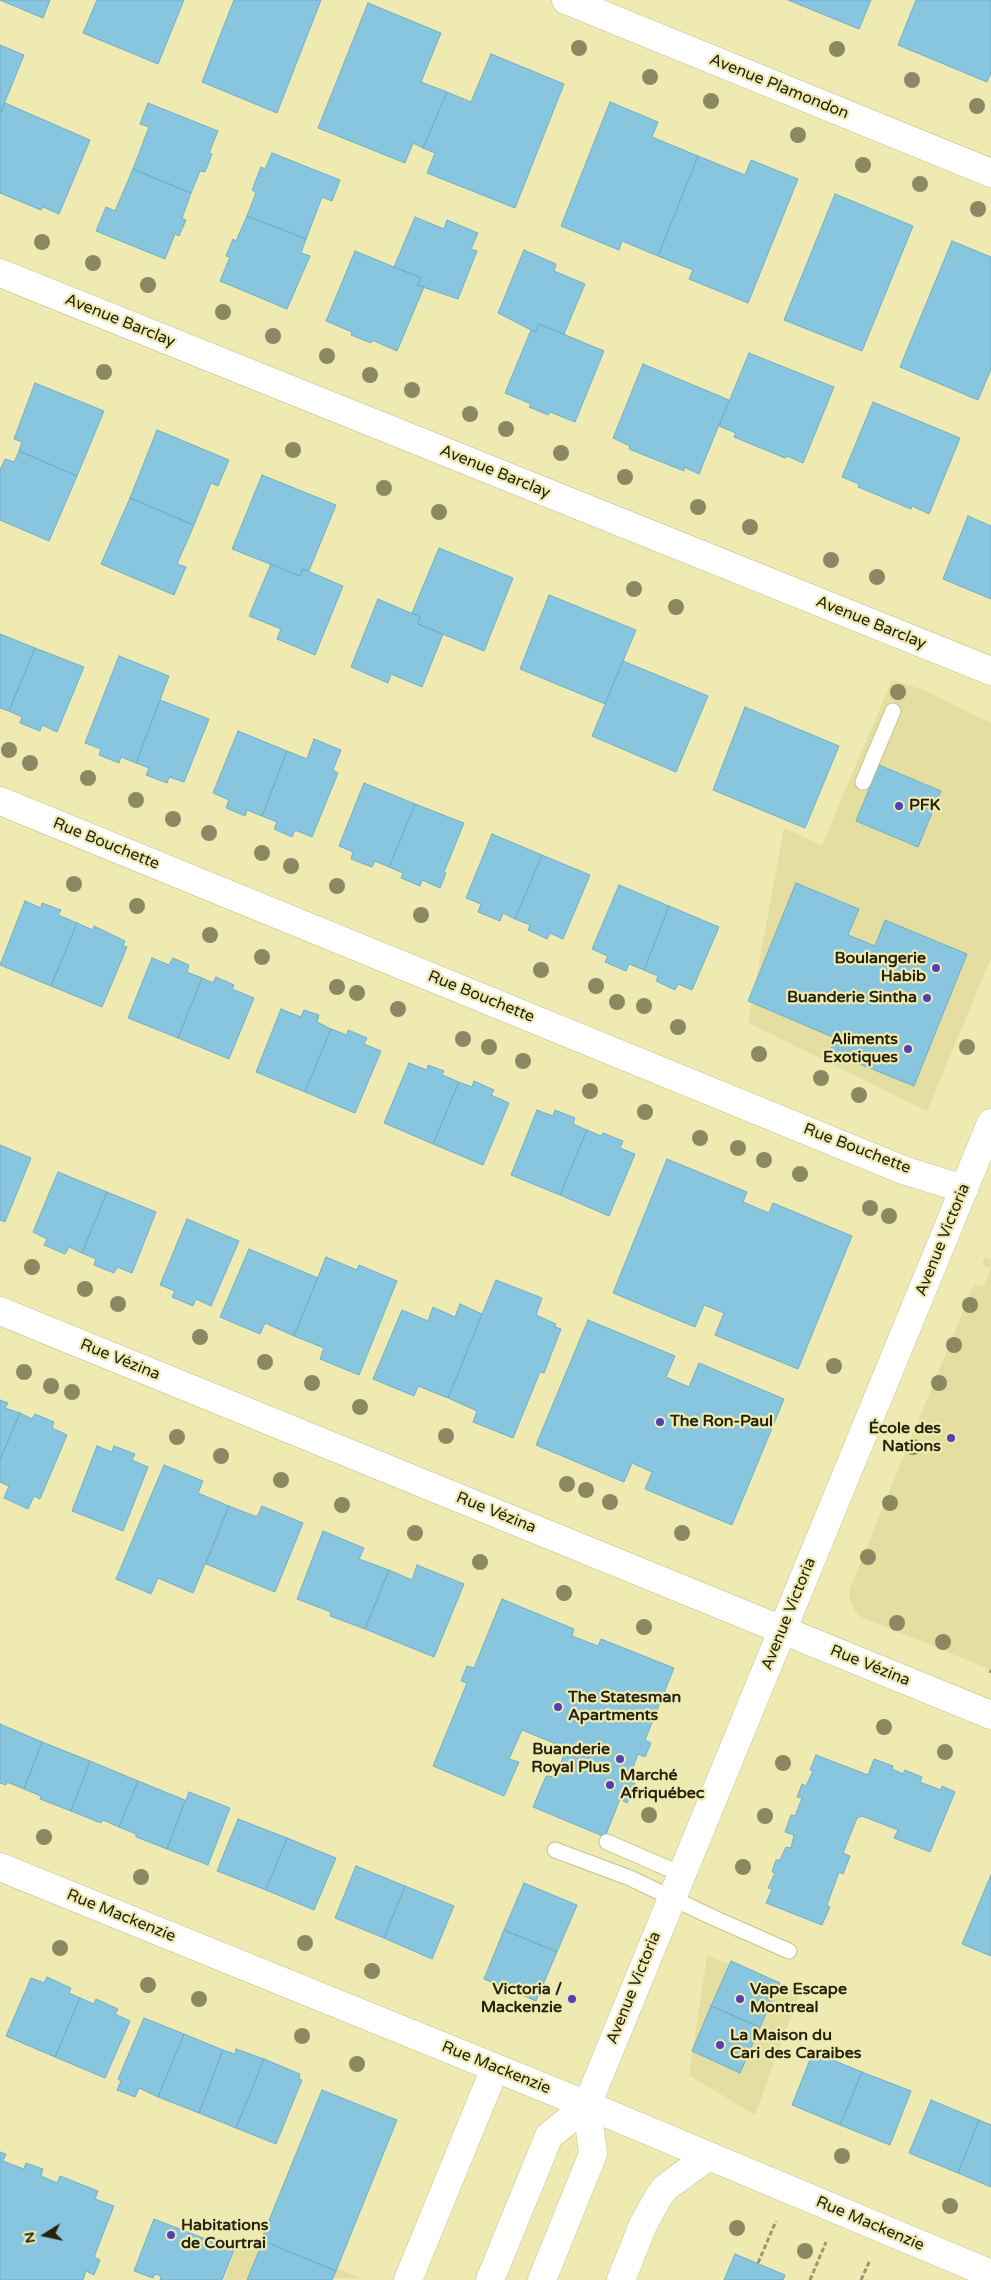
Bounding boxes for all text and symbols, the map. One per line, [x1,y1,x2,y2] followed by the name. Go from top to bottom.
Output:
[706,50,852,124] street label: Avenue Plamondon
[62,290,178,352] street label: Avenue Barclay
[437,441,553,503] street label: Avenue Barclay
[813,592,929,654] street label: Avenue Barclay
[909,796,940,816] place label: PFK
[893,800,905,812] marker: PFK
[50,814,162,874] street label: Rue Bouchette
[834,949,926,987] place label: Boulangerie Habib
[930,962,942,974] marker: Boulangerie Habib
[425,967,537,1027] street label: Rue Bouchette
[787,988,917,1008] place label: Buanderie Sintha
[921,992,933,1004] marker: Buanderie Sintha
[823,1030,898,1068] place label: Aliments Exotiques
[902,1043,914,1055] marker: Aliments Exotiques
[801,1120,913,1178] street label: Rue Bouchette
[912,1181,974,1299] street label: Avenue Victoria
[77,1335,163,1385] street label: Rue Vézina
[670,1412,773,1432] place label: The Ron-Paul
[654,1416,666,1428] marker: The Ron-Paul
[869,1419,941,1457] place label: École des Nations
[945,1432,957,1444] marker: École des Nations
[453,1488,539,1538] street label: Rue Vézina
[758,1555,820,1673] street label: Avenue Victoria
[827,1641,913,1691] street label: Rue Vézina
[568,1688,681,1726] place label: The Statesman Apartments
[552,1701,564,1713] marker: The Statesman Apartments
[531,1740,610,1778] place label: Buanderie Royal Plus
[614,1753,626,1765] marker: Buanderie Royal Plus
[620,1766,704,1804] place label: Marché Afriquébec
[604,1779,616,1791] marker: Marché Afriquébec
[64,1885,178,1947] street label: Rue Mackenzie
[603,1929,665,2047] street label: Avenue Victoria
[481,1980,562,2018] place label: Victoria / Mackenzie
[750,1980,847,2018] place label: Vape Escape Montreal
[566,1993,578,2005] marker: Victoria / Mackenzie
[734,1993,746,2005] marker: Vape Escape Montreal
[730,2026,861,2064] place label: La Maison du Cari des Caraibes
[439,2037,553,2099] street label: Rue Mackenzie
[714,2039,726,2051] marker: La Maison du Cari des Caraibes
[813,2193,927,2255] street label: Rue Mackenzie
[20,2210,70,2260] north arrow
[181,2216,268,2254] place label: Habitations de Courtrai
[165,2229,177,2241] marker: Habitations de Courtrai
[20,2231,39,2245] text: N

